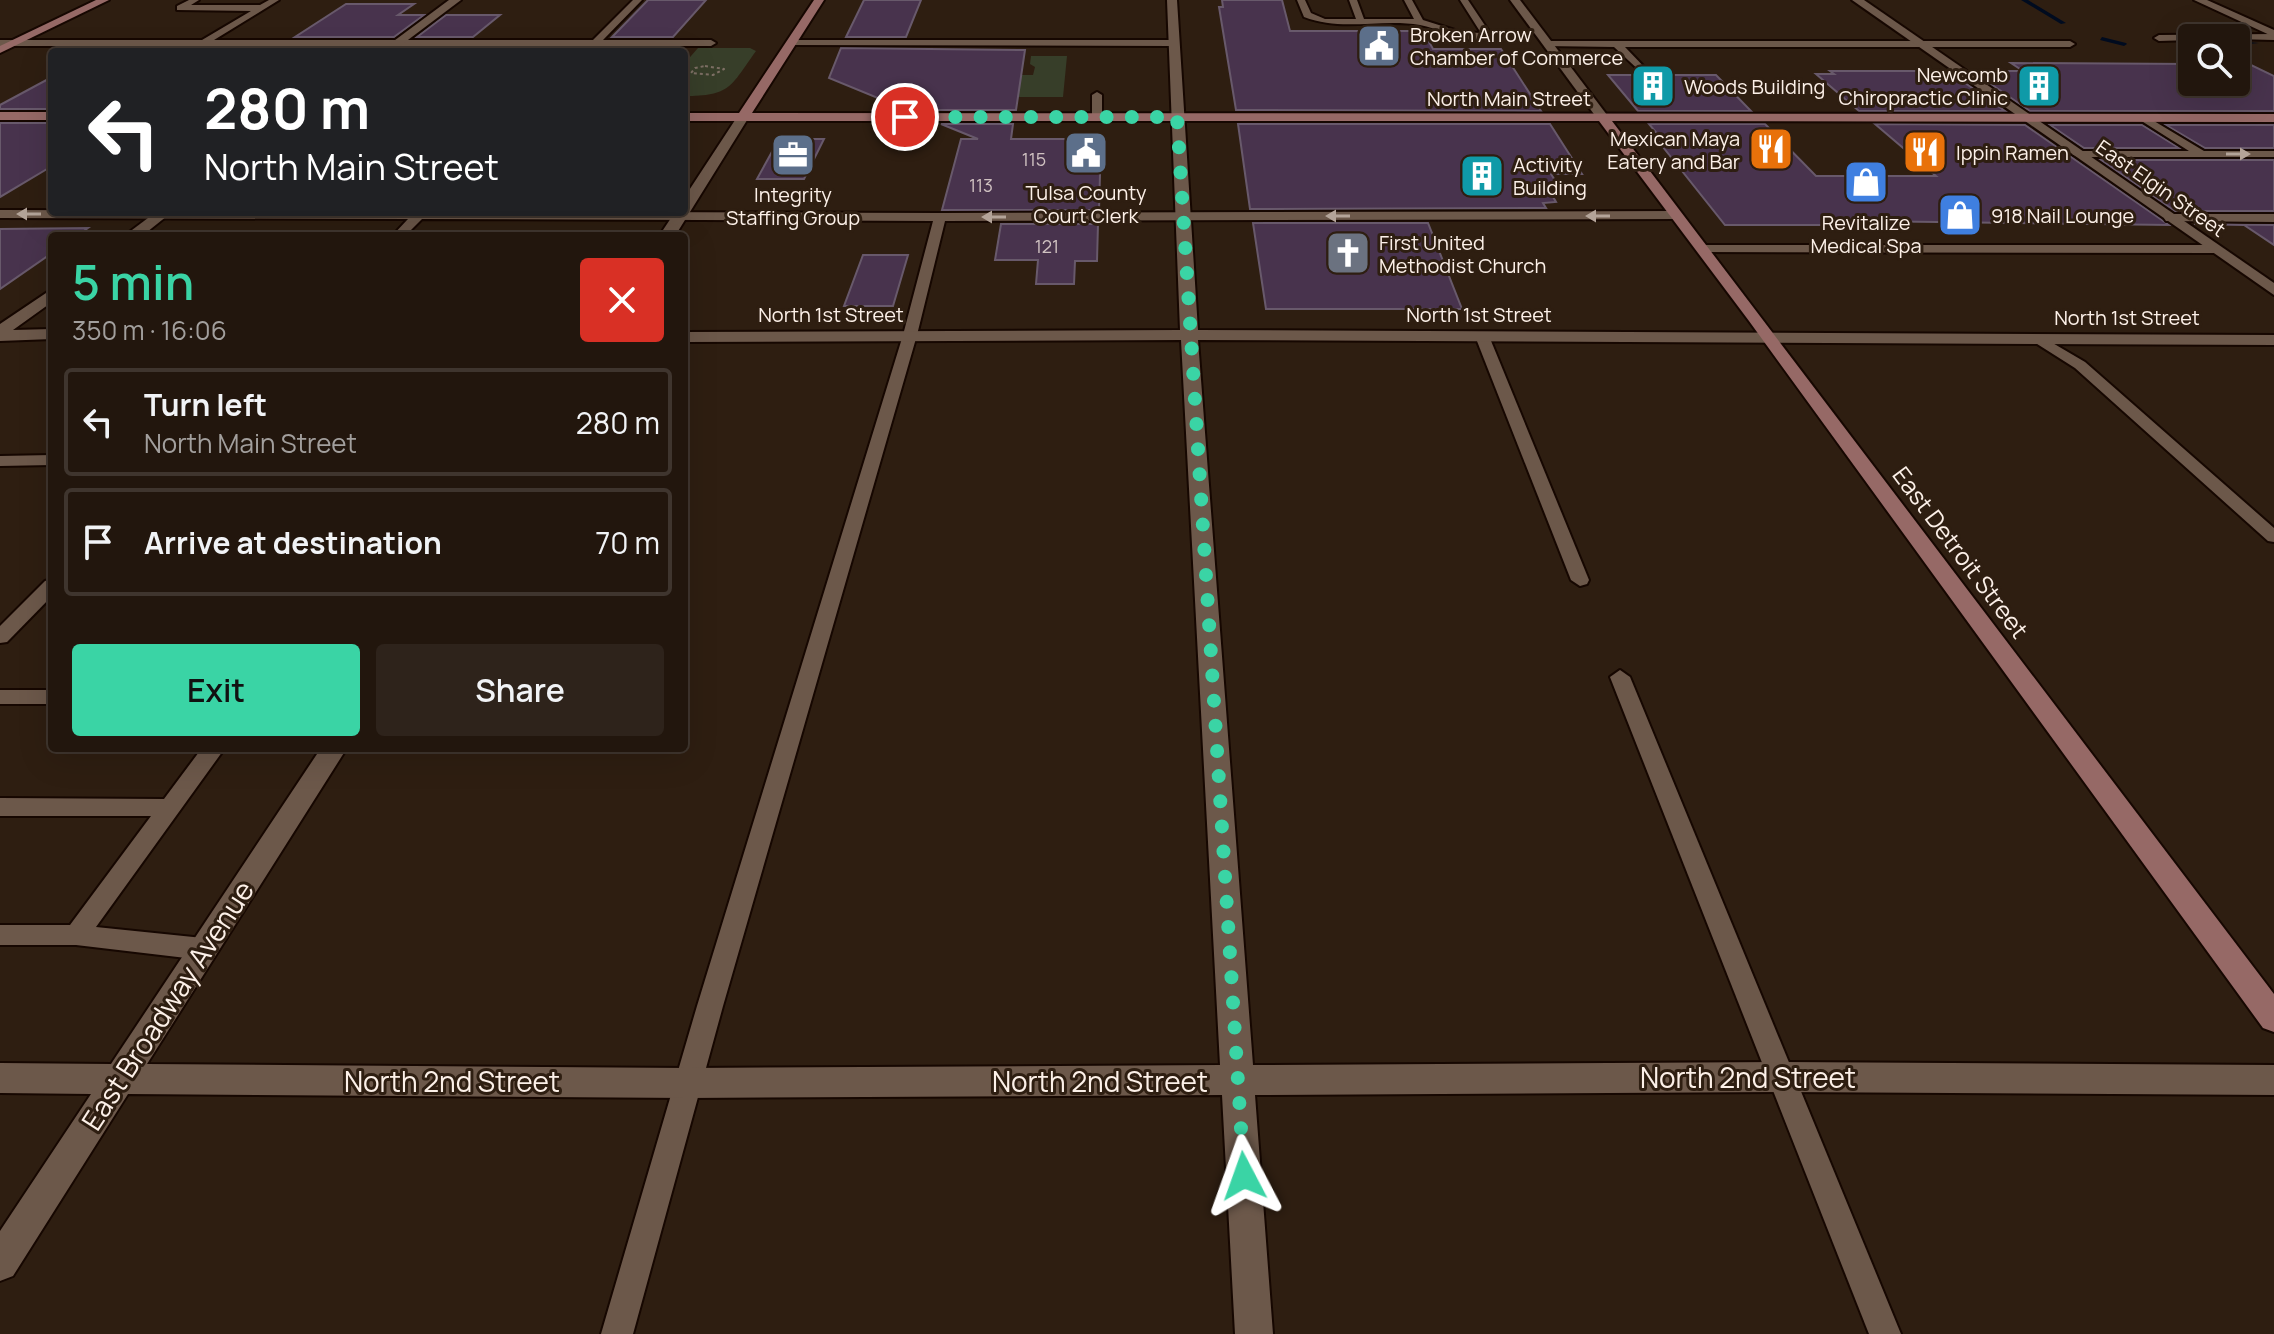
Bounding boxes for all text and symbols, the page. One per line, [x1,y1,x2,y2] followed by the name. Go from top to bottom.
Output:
[1410,21,1623,71] place label: Broken Arrow Chamber of Commerce
[1355,22,1403,70] public building icon: Broken Arrow Chamber of Commerce
[2178,24,2250,96] map controls
[2178,24,2250,96] button: search
[1838,61,2008,111] place label: Newcomb Chiropractic Clinic
[1629,62,1677,110] building icon: Woods Building
[2015,62,2063,110] building icon: Newcomb Chiropractic Clinic
[204,69,370,146] text: 280 m
[1684,73,1825,100] place label: Woods Building
[72,80,176,184] icon: left
[871,83,939,151] pin
[1427,85,1591,112] street label: North Main Street
[883,95,927,139] icon: arrive
[1607,125,1740,175] place label: Mexican Maya Eatery and Bar
[1747,125,1795,173] restaurant icon: Mexican Maya Eatery and Bar
[1901,128,1949,176] restaurant icon: Ippin Ramen
[1062,129,1110,177] public building icon: Tulsa County Court Clerk
[769,131,817,179] office icon: Integrity Staffing Group
[2091,133,2231,243] street label: East Elgin Street
[1956,139,2069,166] place label: Ippin Ramen
[204,142,499,191] text: North Main Street
[1022,147,1046,171] house number: 115
[2226,148,2251,160] one-way arrow
[1513,151,1587,201] place label: Activity Building
[1458,152,1506,200] building icon: Activity Building
[1842,158,1890,206] shop icon: Revitalize Medical Spa
[969,173,993,197] house number: 113
[1025,179,1147,229] place label: Tulsa County Court Clerk
[726,181,860,231] place label: Integrity Staffing Group
[1936,191,1984,239] shop icon: 918 Nail Lounge
[1991,202,2134,229] place label: 918 Nail Lounge
[16,208,41,220] one-way arrow
[1810,209,1922,259] place label: Revitalize Medical Spa
[1325,210,1350,222] one-way arrow
[1585,210,1610,222] one-way arrow
[981,211,1006,223] one-way arrow
[1324,229,1372,277] church icon: First United Methodist Church
[1379,229,1546,279] place label: First United Methodist Church
[1035,234,1059,258] house number: 121
[72,249,194,314] text: 5 min
[580,258,664,342] button: close
[758,301,904,328] street label: North 1st Street
[1406,301,1552,328] street label: North 1st Street
[2054,304,2200,331] street label: North 1st Street
[72,312,227,348] text: 350 m · 16:06
[144,384,267,425] text: Turn left
[76,400,120,444] icon: left
[576,402,660,443] text: 280 m
[144,425,357,461] text: North Main Street
[1886,459,2036,645] street label: East Detroit Street
[76,520,120,564] icon: arrive
[144,522,442,563] text: Arrive at destination
[595,522,660,563] text: 70 m
[72,644,360,736] button: Exit
[376,644,664,736] button: Share
[72,873,262,1137] street label: East Broadway Avenue
[1640,1058,1856,1096] street label: North 2nd Street
[344,1062,560,1100] street label: North 2nd Street
[992,1062,1208,1100] street label: North 2nd Street
[1202,1134,1286,1218] position arrow

